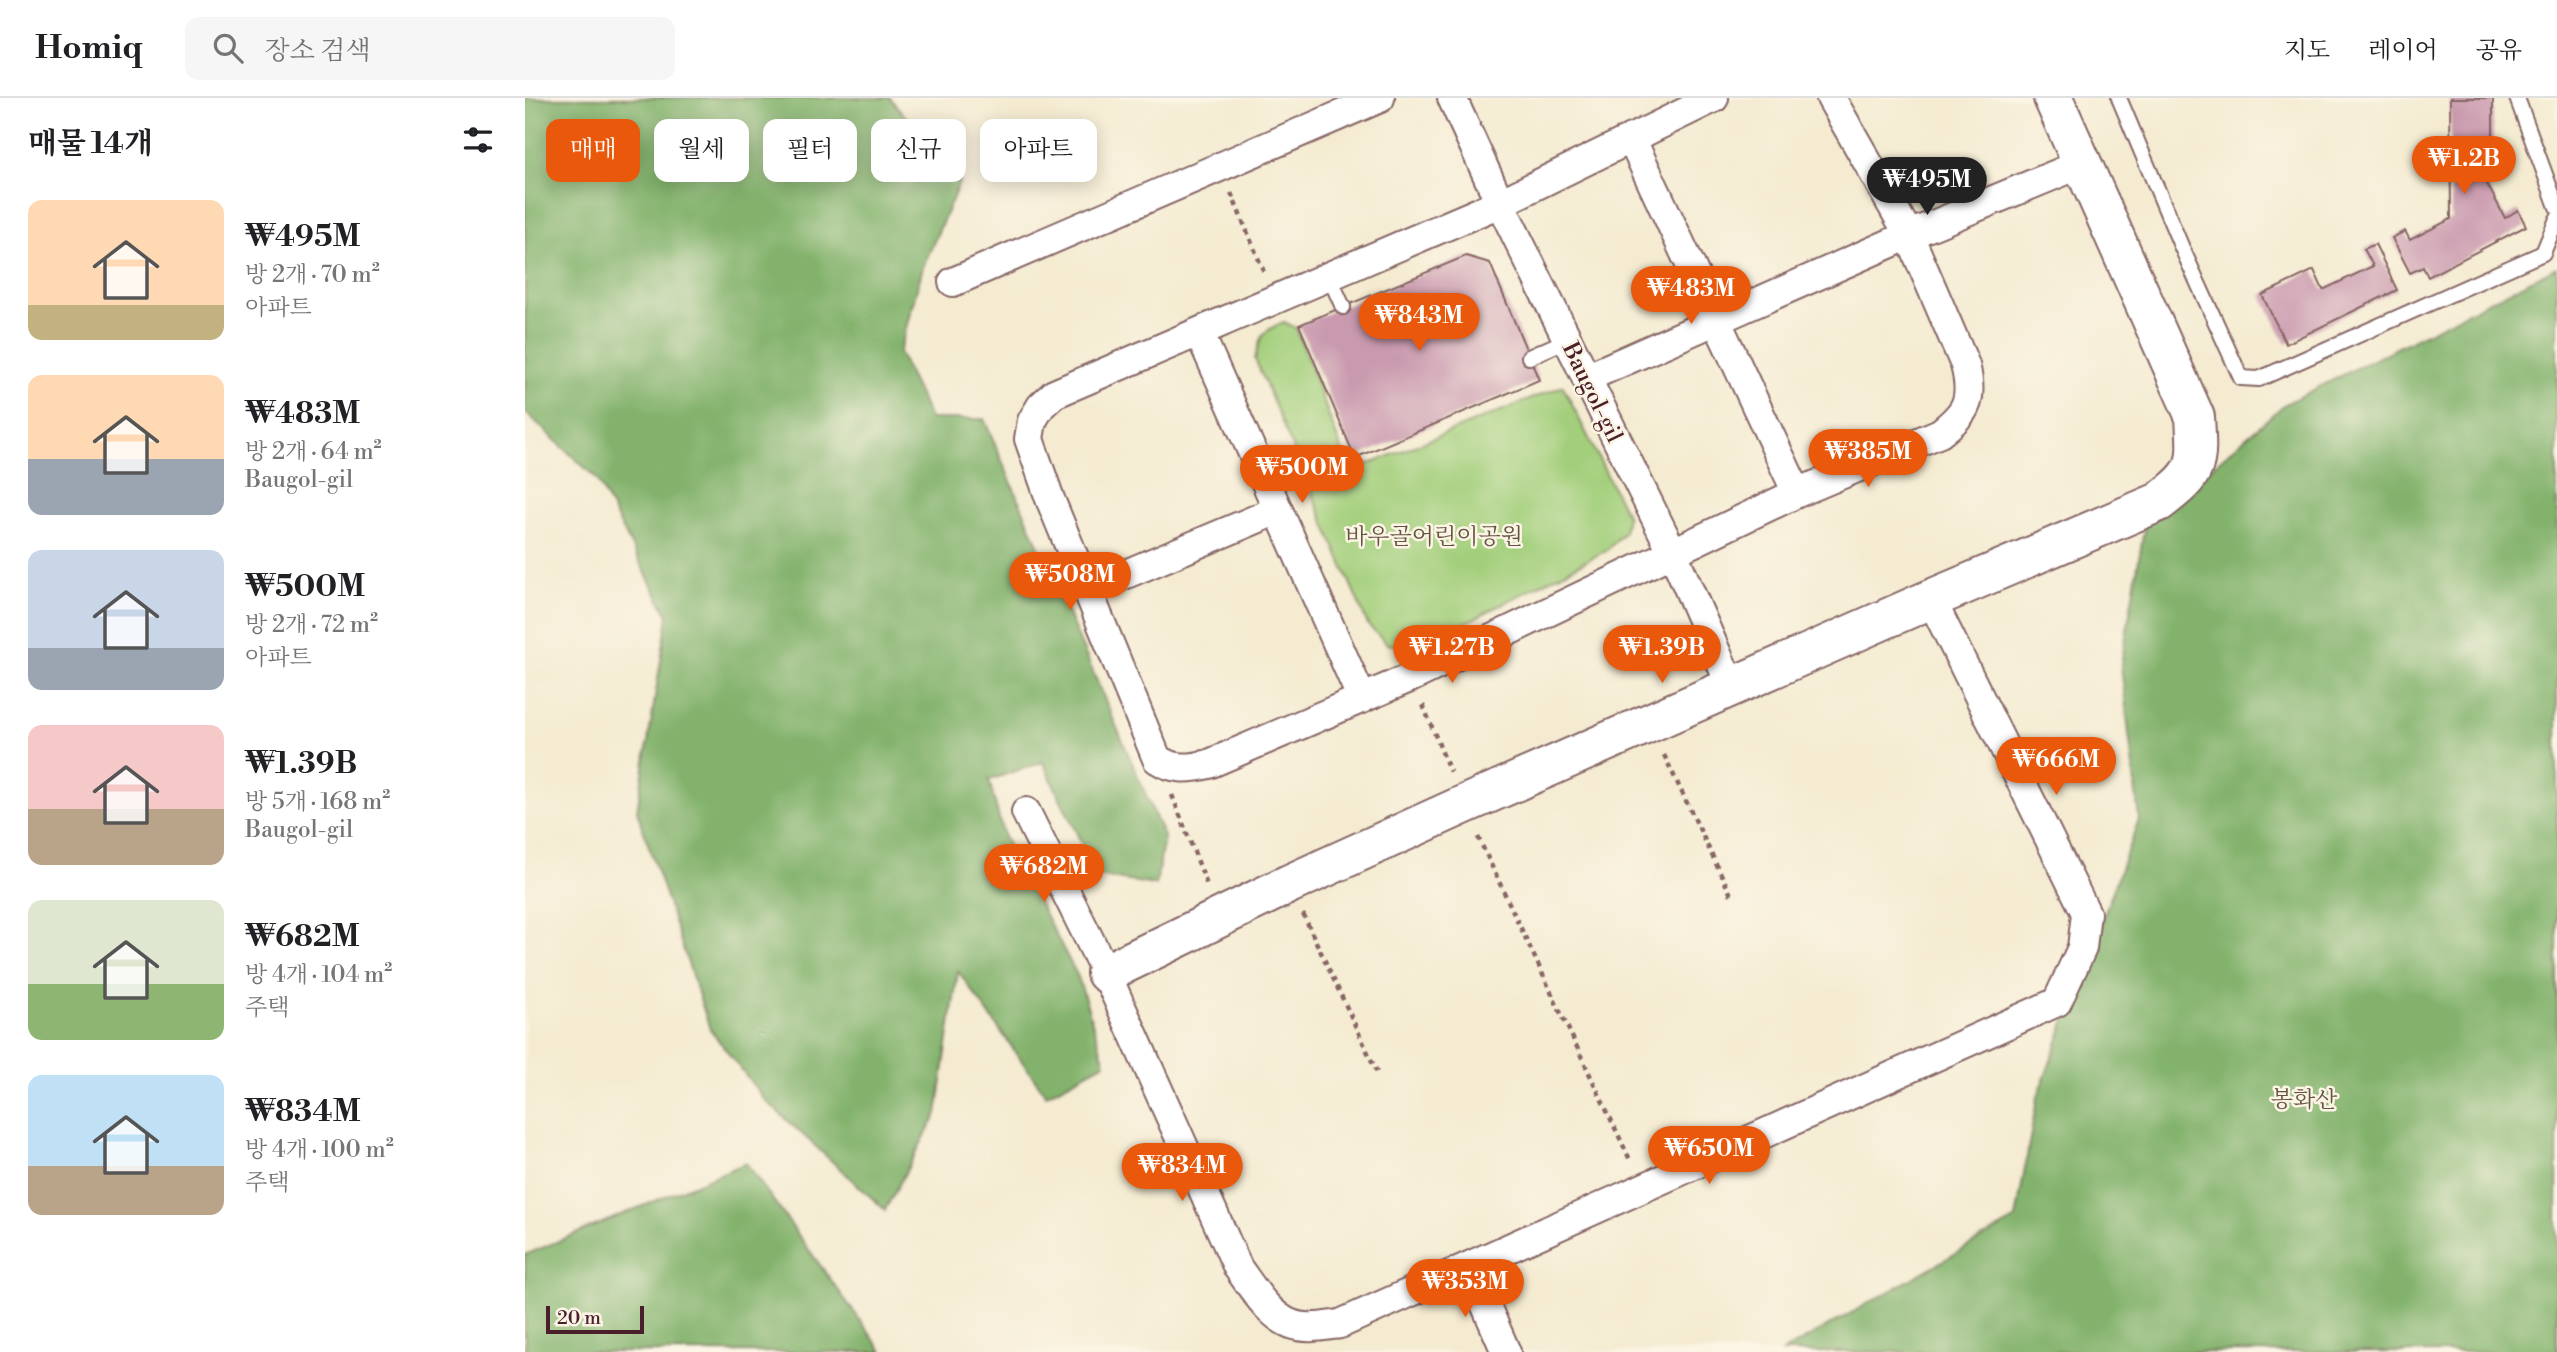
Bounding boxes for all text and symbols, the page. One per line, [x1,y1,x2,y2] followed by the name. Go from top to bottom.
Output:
[185,17,675,80] search box
[35,28,143,69] text: Homiq
[209,29,247,67] icon: search
[265,35,371,67] text: 장소 검색
[2284,36,2330,66] text: 지도
[2368,36,2438,66] text: 레이어
[2476,36,2522,66] text: 공유
[546,119,640,182] chip: 매매
[654,119,749,182] chip: 월세
[763,119,857,182] chip: 필터
[871,119,966,182] chip: 신규
[980,119,1097,182] chip: 아파트
[459,121,497,159] icon: filters
[28,125,153,163] text: 매물 14개
[2415,136,2513,196] pin: ₩1.2B
[2428,145,2500,173] text: ₩1.2B
[1878,158,1976,217] pin: ₩495M
[1883,166,1971,194] text: ₩495M
[245,218,360,256] text: ₩495M
[84,228,168,312] icon: home
[245,261,380,289] text: 방 2개 · 70 m²
[1642,266,1740,326] pin: ₩483M
[1647,275,1735,303] text: ₩483M
[245,294,312,322] text: 아파트
[1370,294,1468,353] pin: ₩843M
[1375,302,1463,330] text: ₩843M
[1555,337,1628,447] street label: Baugol-gil
[245,395,360,433] text: ₩483M
[84,403,168,487] icon: home
[1819,430,1917,489] pin: ₩385M
[245,438,382,466] text: 방 2개 · 64 m²
[1824,438,1912,466] text: ₩385M
[1253,446,1351,505] pin: ₩500M
[1256,454,1348,482] text: ₩500M
[245,466,353,494] text: Baugol-gil
[1345,523,1523,551] park label: 바우골어린이공원
[1021,552,1119,612] pin: ₩508M
[1025,561,1115,589] text: ₩508M
[245,568,365,606] text: ₩500M
[84,578,168,662] icon: home
[245,611,378,639] text: 방 2개 · 72 m²
[1395,626,1509,685] pin: ₩1.27B
[1605,626,1719,685] pin: ₩1.39B
[1409,634,1495,662] text: ₩1.27B
[1619,634,1705,662] text: ₩1.39B
[245,644,312,672] text: 아파트
[2007,738,2105,797] pin: ₩666M
[245,745,357,783] text: ₩1.39B
[2012,746,2100,774] text: ₩666M
[84,753,168,837] icon: home
[245,788,390,816] text: 방 5개 · 168 m²
[245,816,353,844] text: Baugol-gil
[995,844,1093,904] pin: ₩682M
[1000,853,1088,881] text: ₩682M
[245,918,360,956] text: ₩682M
[84,928,168,1012] icon: home
[245,961,392,989] text: 방 4개 · 104 m²
[245,994,289,1022] text: 주택
[2271,1086,2338,1114] park label: 봉화산
[245,1093,361,1131] text: ₩834M
[84,1103,168,1187] icon: home
[1660,1126,1758,1186] pin: ₩650M
[1664,1135,1754,1163] text: ₩650M
[245,1136,394,1164] text: 방 4개 · 100 m²
[1133,1144,1231,1203] pin: ₩834M
[1138,1152,1226,1180] text: ₩834M
[245,1169,289,1197] text: 주택
[1416,1260,1514,1319] pin: ₩353M
[1422,1268,1508,1296] text: ₩353M
[546,1303,644,1335] scale bar
[557,1306,601,1330] text: 20 m

